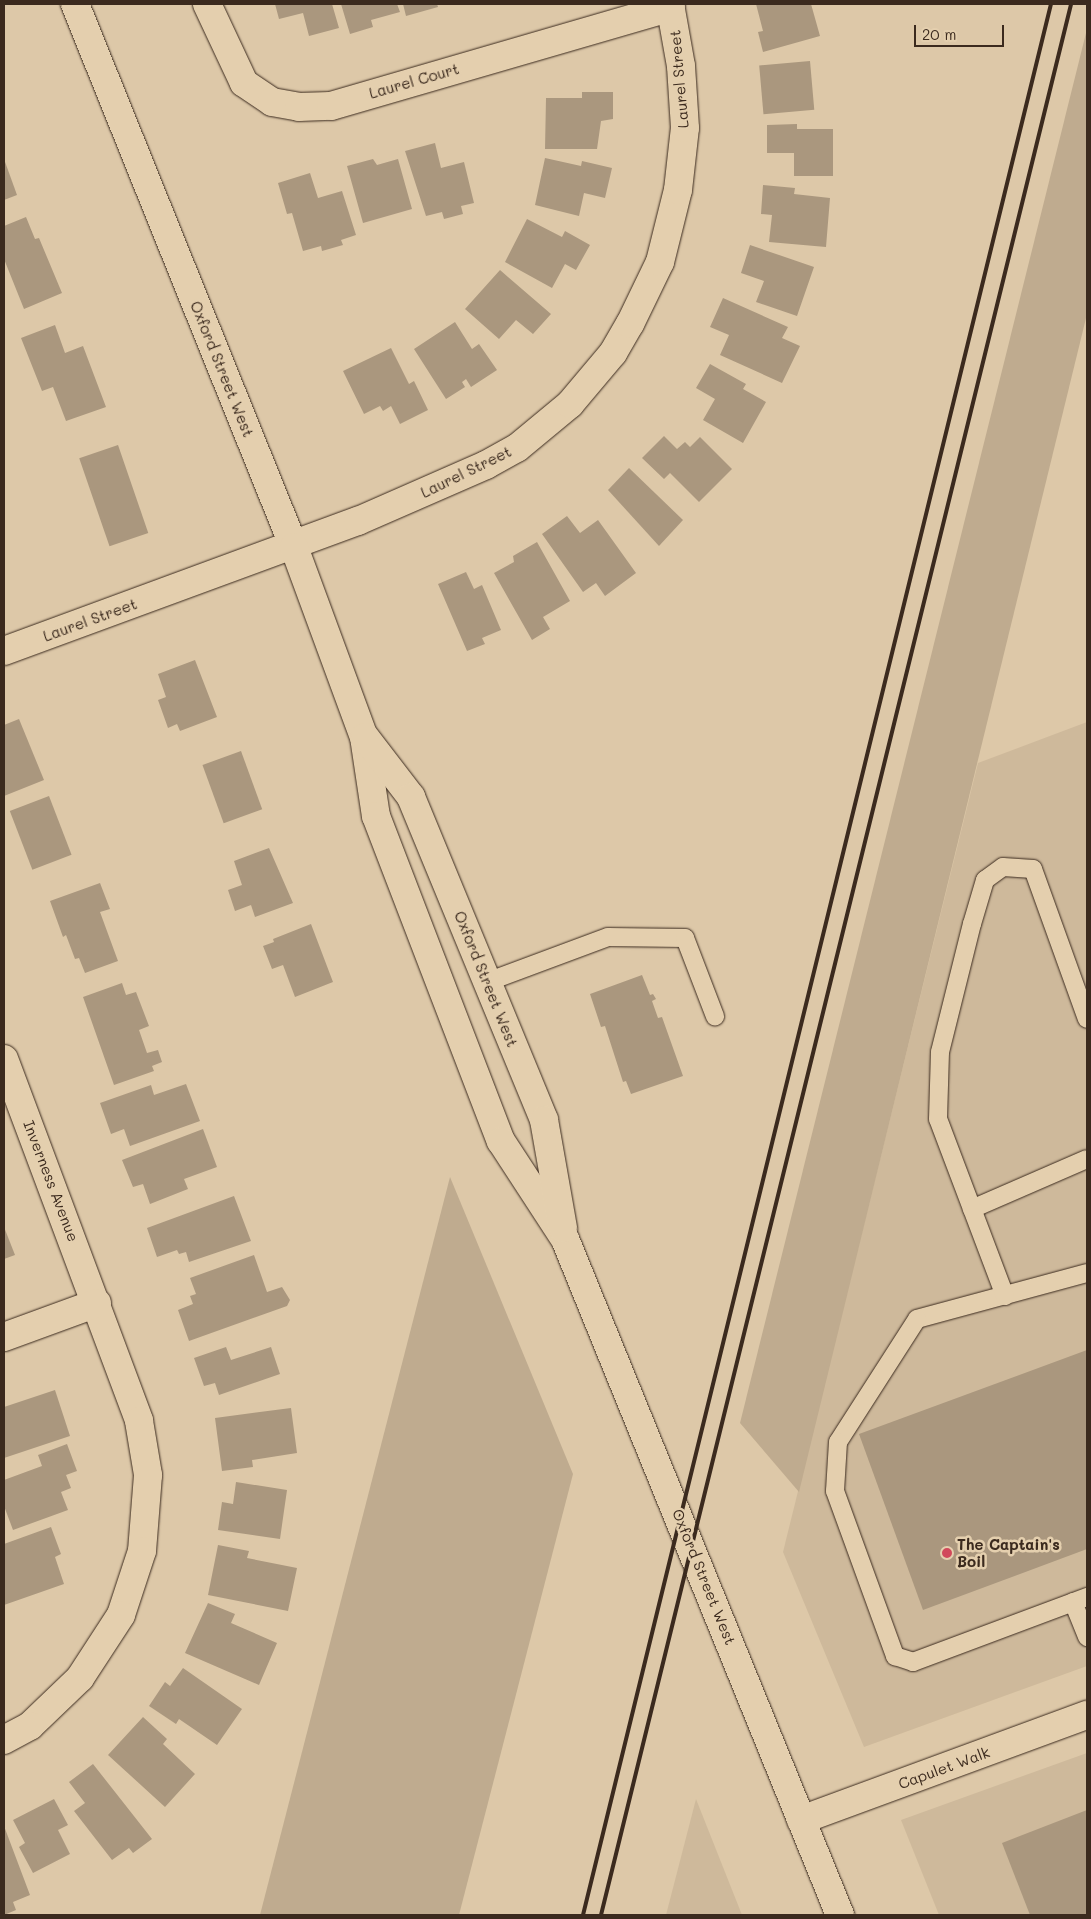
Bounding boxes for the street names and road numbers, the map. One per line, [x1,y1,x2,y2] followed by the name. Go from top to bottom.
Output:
[666,29,692,129] street label: Laurel Street
[367,60,461,102] street label: Laurel Court
[187,298,257,440] street label: Oxford Street West
[418,442,514,502] street label: Laurel Street
[41,595,139,645] street label: Laurel Street
[451,908,521,1050] street label: Oxford Street West
[20,1118,82,1244] street label: Inverness Avenue
[669,1506,739,1648] street label: Oxford Street West
[896,1743,992,1793] street label: Capulet Walk

